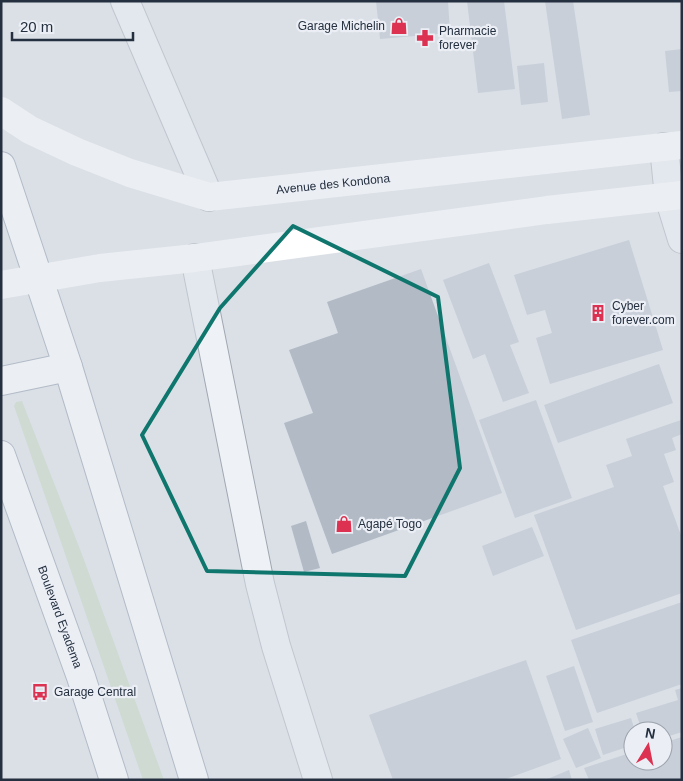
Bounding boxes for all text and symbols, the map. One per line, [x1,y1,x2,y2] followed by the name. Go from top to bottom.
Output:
[12,10,134,42] scale bar
[389,16,409,36] shop icon: Garage Michelin
[20,18,53,35] text: 20 m
[298,19,385,33] place label: Garage Michelin
[439,24,497,52] place label: Pharmacie forever
[415,28,435,48] pharmacy icon: Pharmacie forever
[275,171,391,197] street label: Avenue des Kondona
[612,299,675,327] place label: Cyber forever.com
[588,303,608,323] building icon: Cyber forever.com
[334,514,354,534] shop icon: Agapé Togo
[358,517,422,531] place label: Agapé Togo
[35,564,85,670] street label: Boulevard Eyadema
[30,682,50,702] bus stop icon: Garage Central
[54,685,136,699] place label: Garage Central
[623,721,673,771] north arrow
[644,724,657,742] text: N

